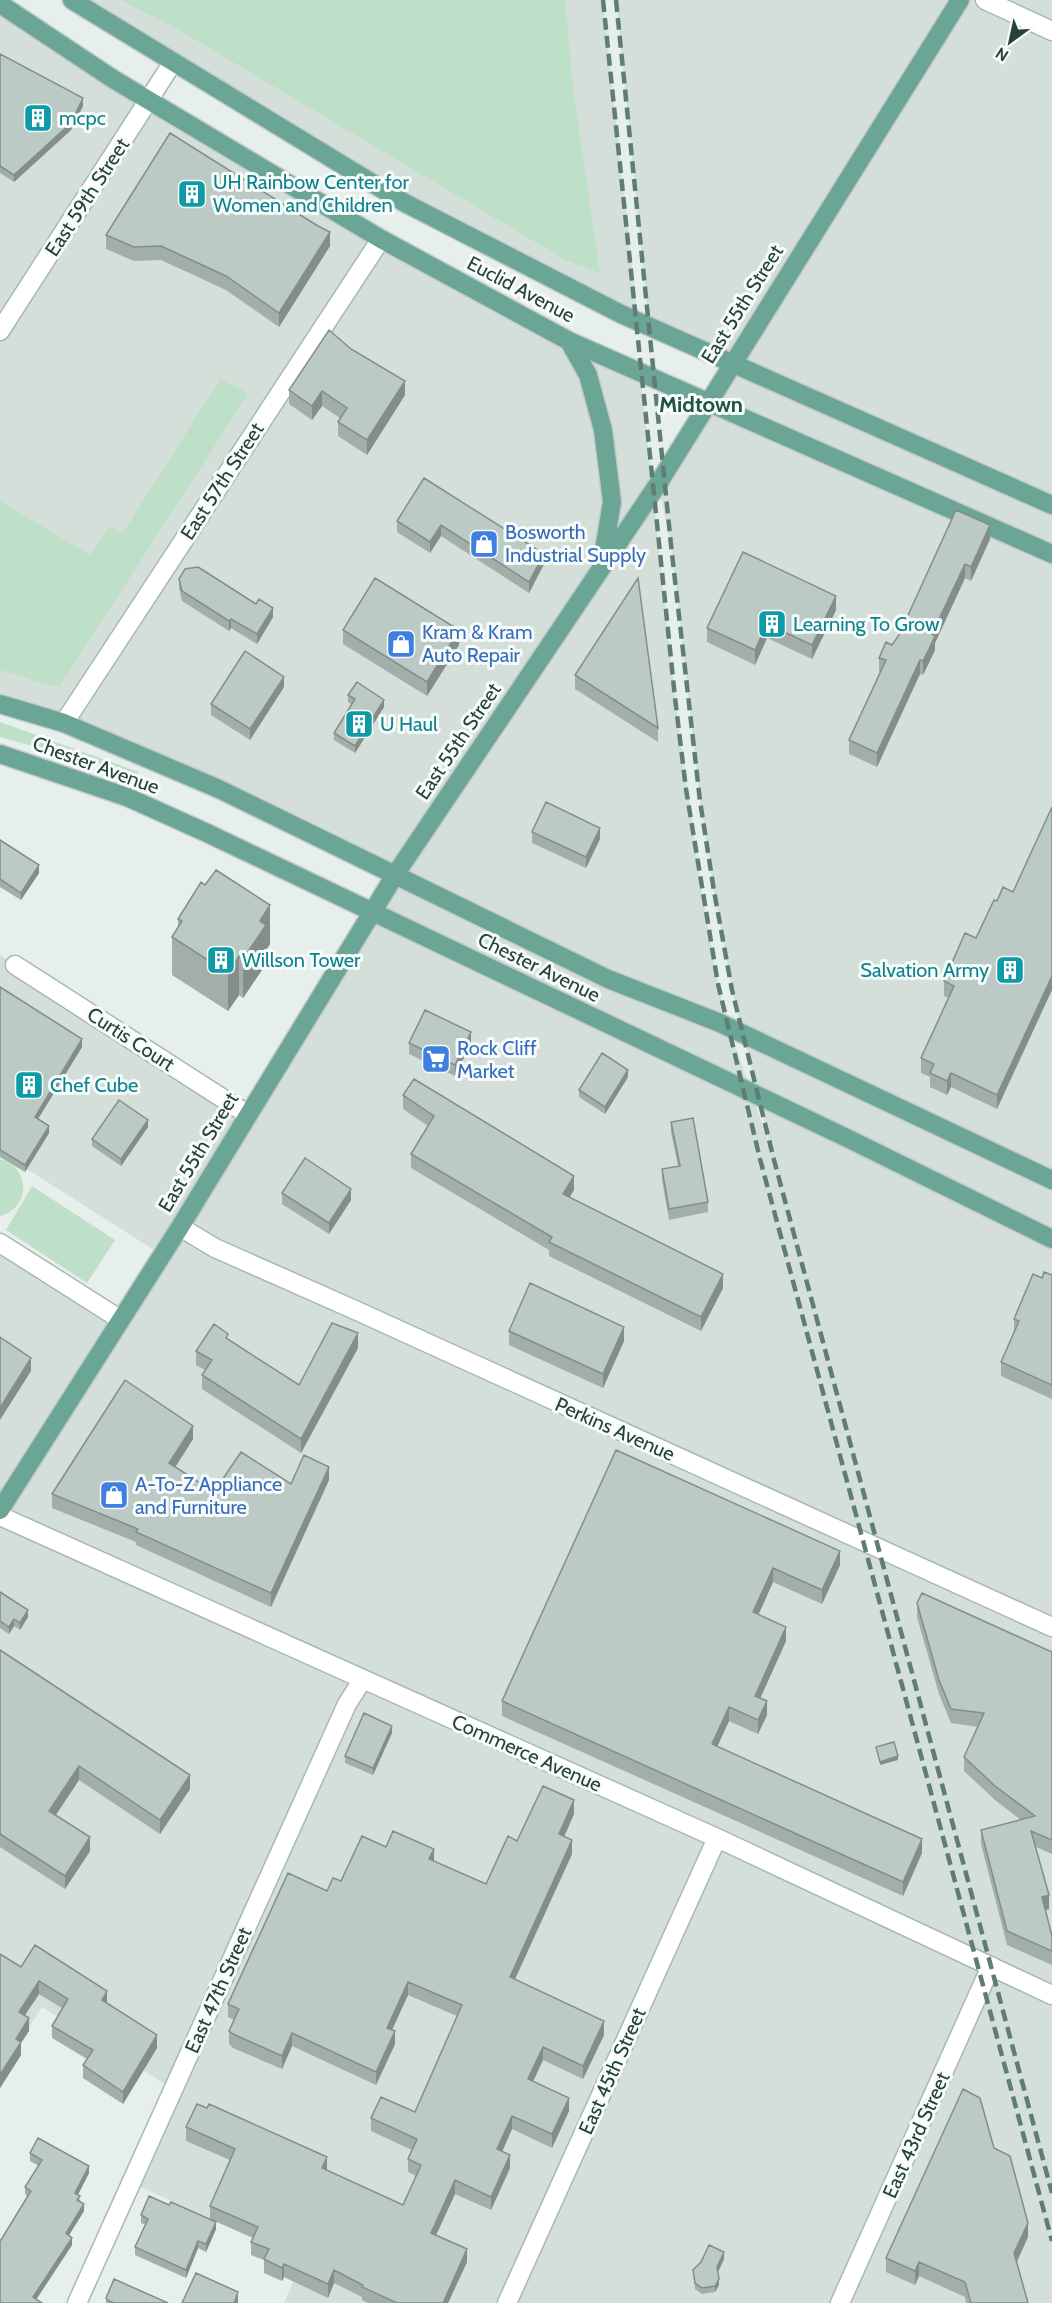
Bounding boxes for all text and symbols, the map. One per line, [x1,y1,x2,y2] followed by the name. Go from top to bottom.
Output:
[980,12,1040,72] north arrow
[992,43,1012,65] text: N
[22,102,54,134] building icon: mcpc
[59,106,106,130] place label: mcpc
[40,133,134,261] street label: East 59th Street
[213,170,410,217] place label: UH Rainbow Center for Women and Children
[176,178,208,210] building icon: UH Rainbow Center for Women and Children
[696,240,788,368] street label: East 55th Street
[463,251,579,327] street label: Euclid Avenue
[659,391,743,418] district label: Midtown
[175,418,269,544] street label: East 57th Street
[505,520,646,567] place label: Bosworth Industrial Supply
[468,528,500,560] shop icon: Bosworth Industrial Supply
[756,608,788,640] building icon: Learning To Grow
[793,612,940,636] place label: Learning To Grow
[422,620,533,667] place label: Kram & Kram Auto Repair
[385,628,417,660] shop icon: Kram & Kram Auto Repair
[410,678,506,804] street label: East 55th Street
[343,708,375,740] building icon: U Haul
[380,712,438,736] place label: U Haul
[29,731,163,799] street label: Chester Avenue
[474,927,604,1007] street label: Chester Avenue
[205,944,237,976] building icon: Willson Tower
[242,948,361,972] place label: Willson Tower
[994,954,1026,986] building icon: Salvation Army
[860,958,989,982] place label: Salvation Army
[83,1002,179,1076] street label: Curtis Court
[457,1036,537,1083] place label: Rock Cliff Market
[420,1043,452,1075] supermarket icon: Rock Cliff Market
[13,1069,45,1101] building icon: Chef Cube
[50,1073,138,1097] place label: Chef Cube
[153,1088,243,1216] street label: East 55th Street
[552,1392,678,1466] street label: Perkins Avenue
[135,1472,282,1519] place label: A-To-Z Appliance and Furniture
[98,1479,130,1511] shop icon: A-To-Z Appliance and Furniture
[448,1709,606,1797] street label: Commerce Avenue
[180,1923,257,2057] street label: East 47th Street
[573,2004,651,2138] street label: East 45th Street
[877,2068,955,2202] street label: East 43rd Street

